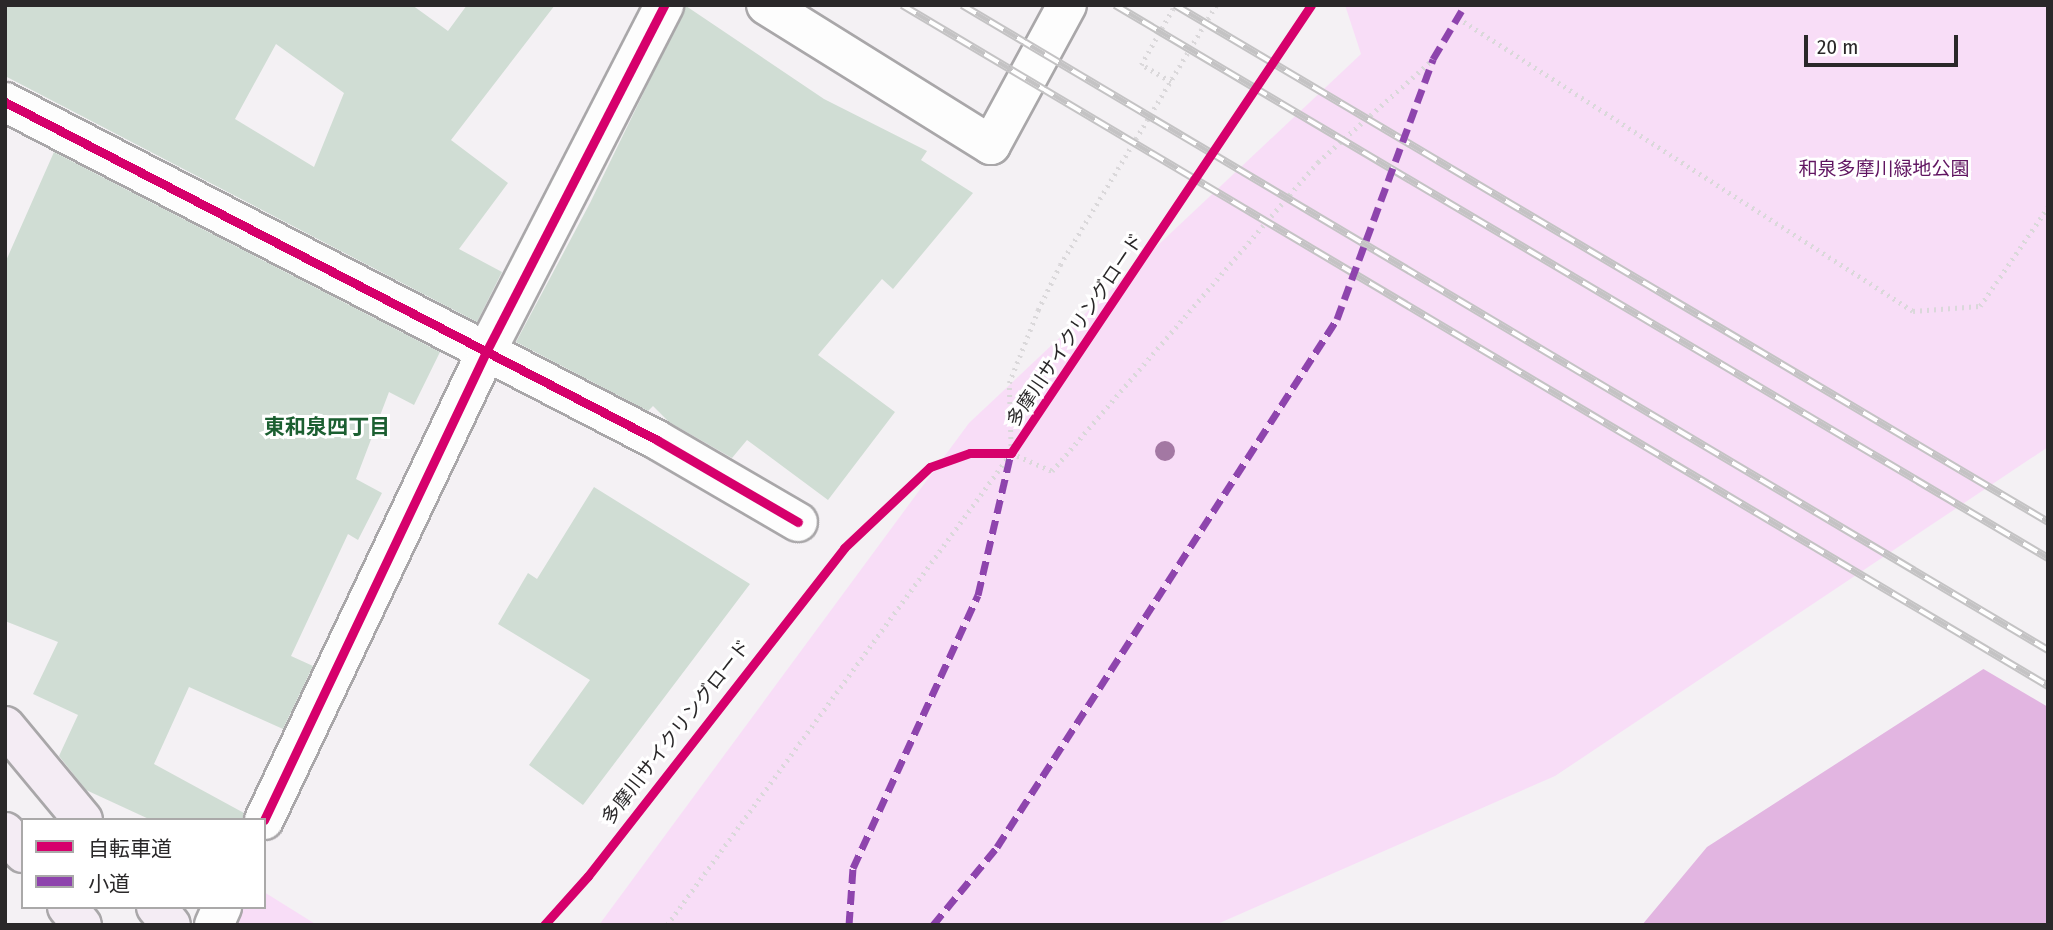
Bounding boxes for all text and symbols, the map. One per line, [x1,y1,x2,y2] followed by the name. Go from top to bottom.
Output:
[1808,21,1962,65] scale bar
[1817,34,1858,60] text: 20 m
[1799,158,1969,180] park label: 和泉多摩川緑地公園
[1002,229,1148,431] street label: 多摩川サイクリングロード
[264,414,390,440] district label: 東和泉四丁目
[597,635,755,829] street label: 多摩川サイクリングロード
[21,818,266,909] legend
[88,836,172,862] text: 自転車道
[88,871,130,897] text: 小道

